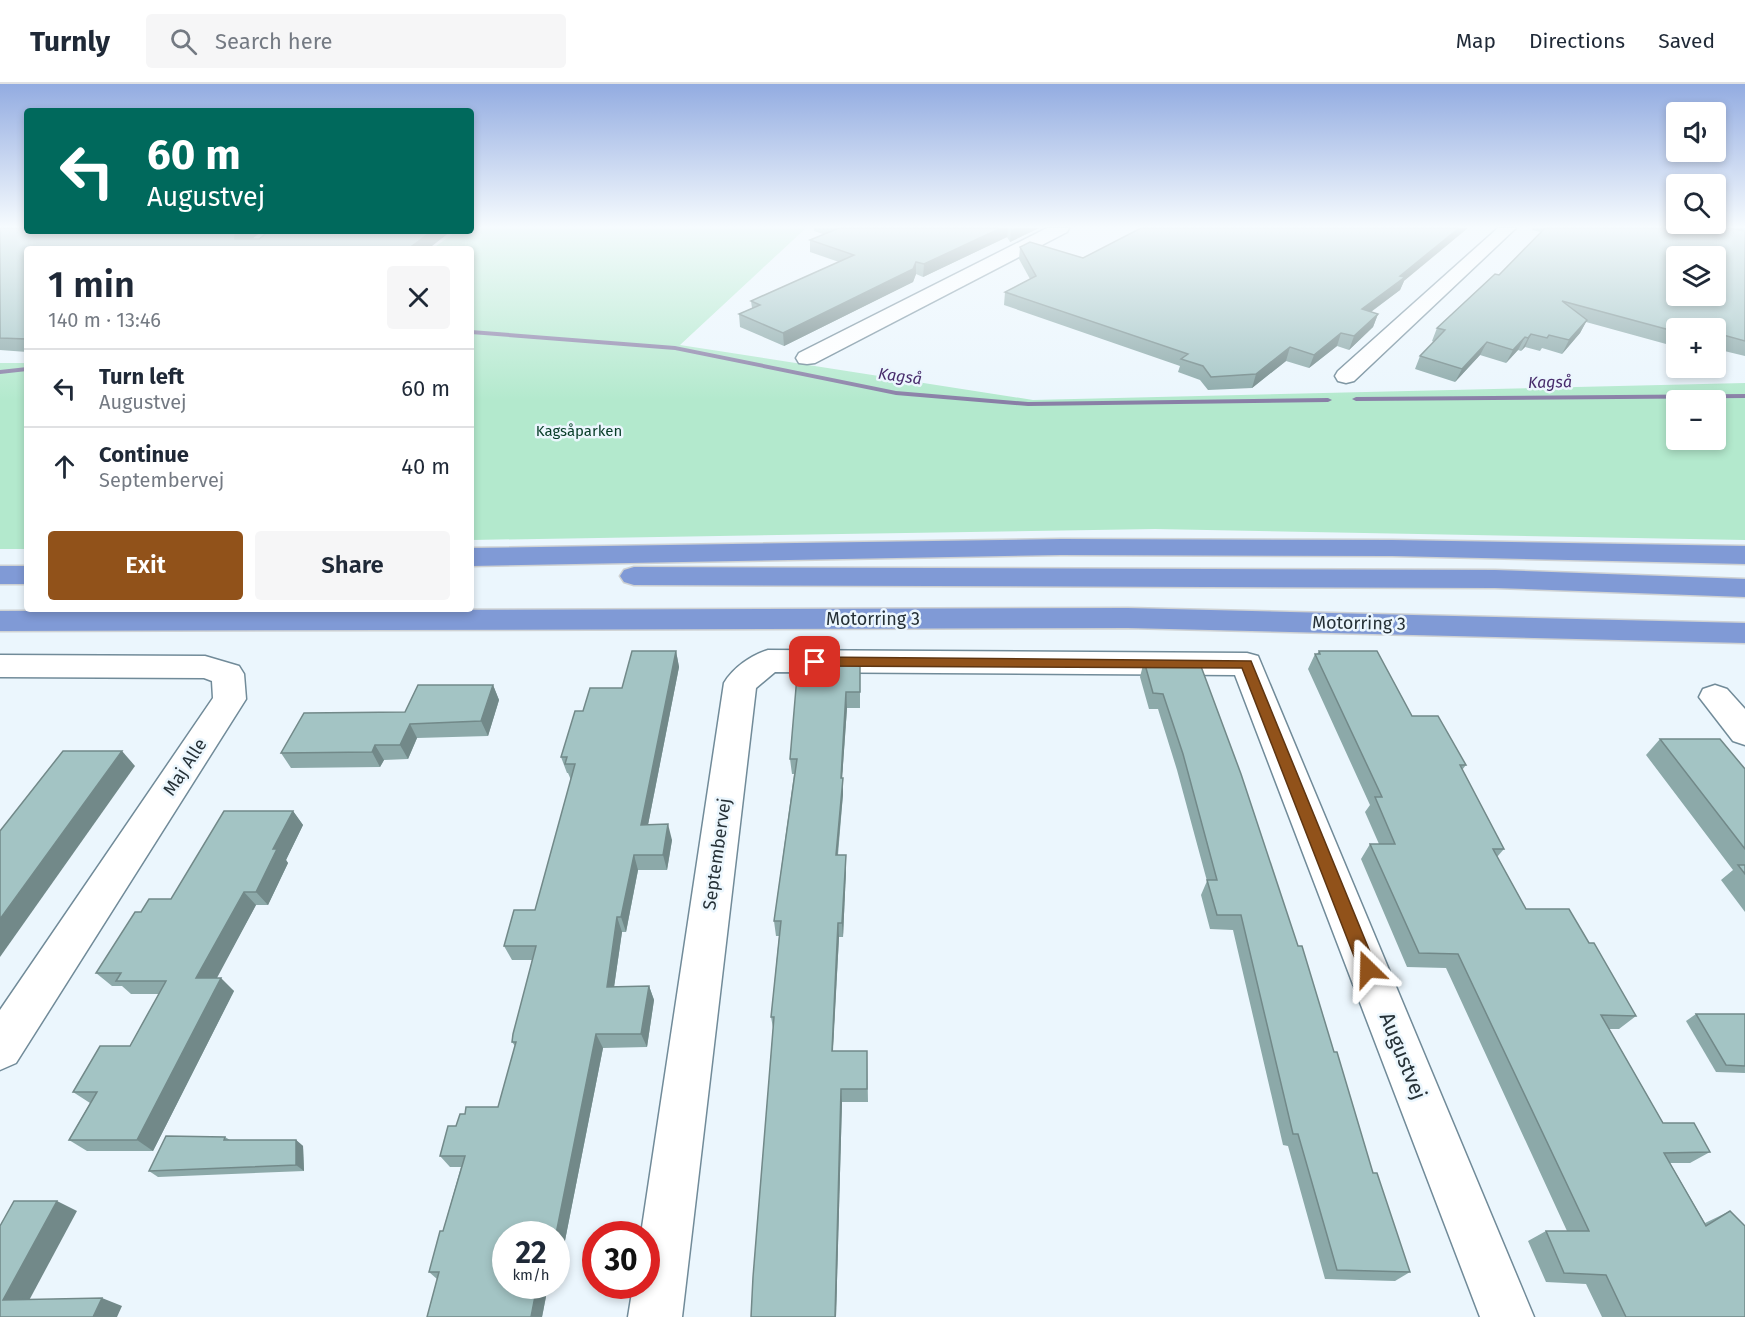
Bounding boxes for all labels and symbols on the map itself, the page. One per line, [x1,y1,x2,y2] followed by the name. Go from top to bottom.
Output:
[877,364,923,388] water label: Kagså
[1528,372,1572,392] water label: Kagså
[536,422,622,440] park label: Kagsåparken
[826,608,920,630] street label: Motorring 3
[1312,611,1406,635] street label: Motorring 3
[789,636,840,687] pin
[158,734,212,800] street label: Maj Alle
[698,797,736,911] street label: Septembervej
[1336,937,1400,1001] position arrow
[1374,1008,1432,1104] street label: Augustvej
[582,1221,660,1299] speed limit sign: 30

